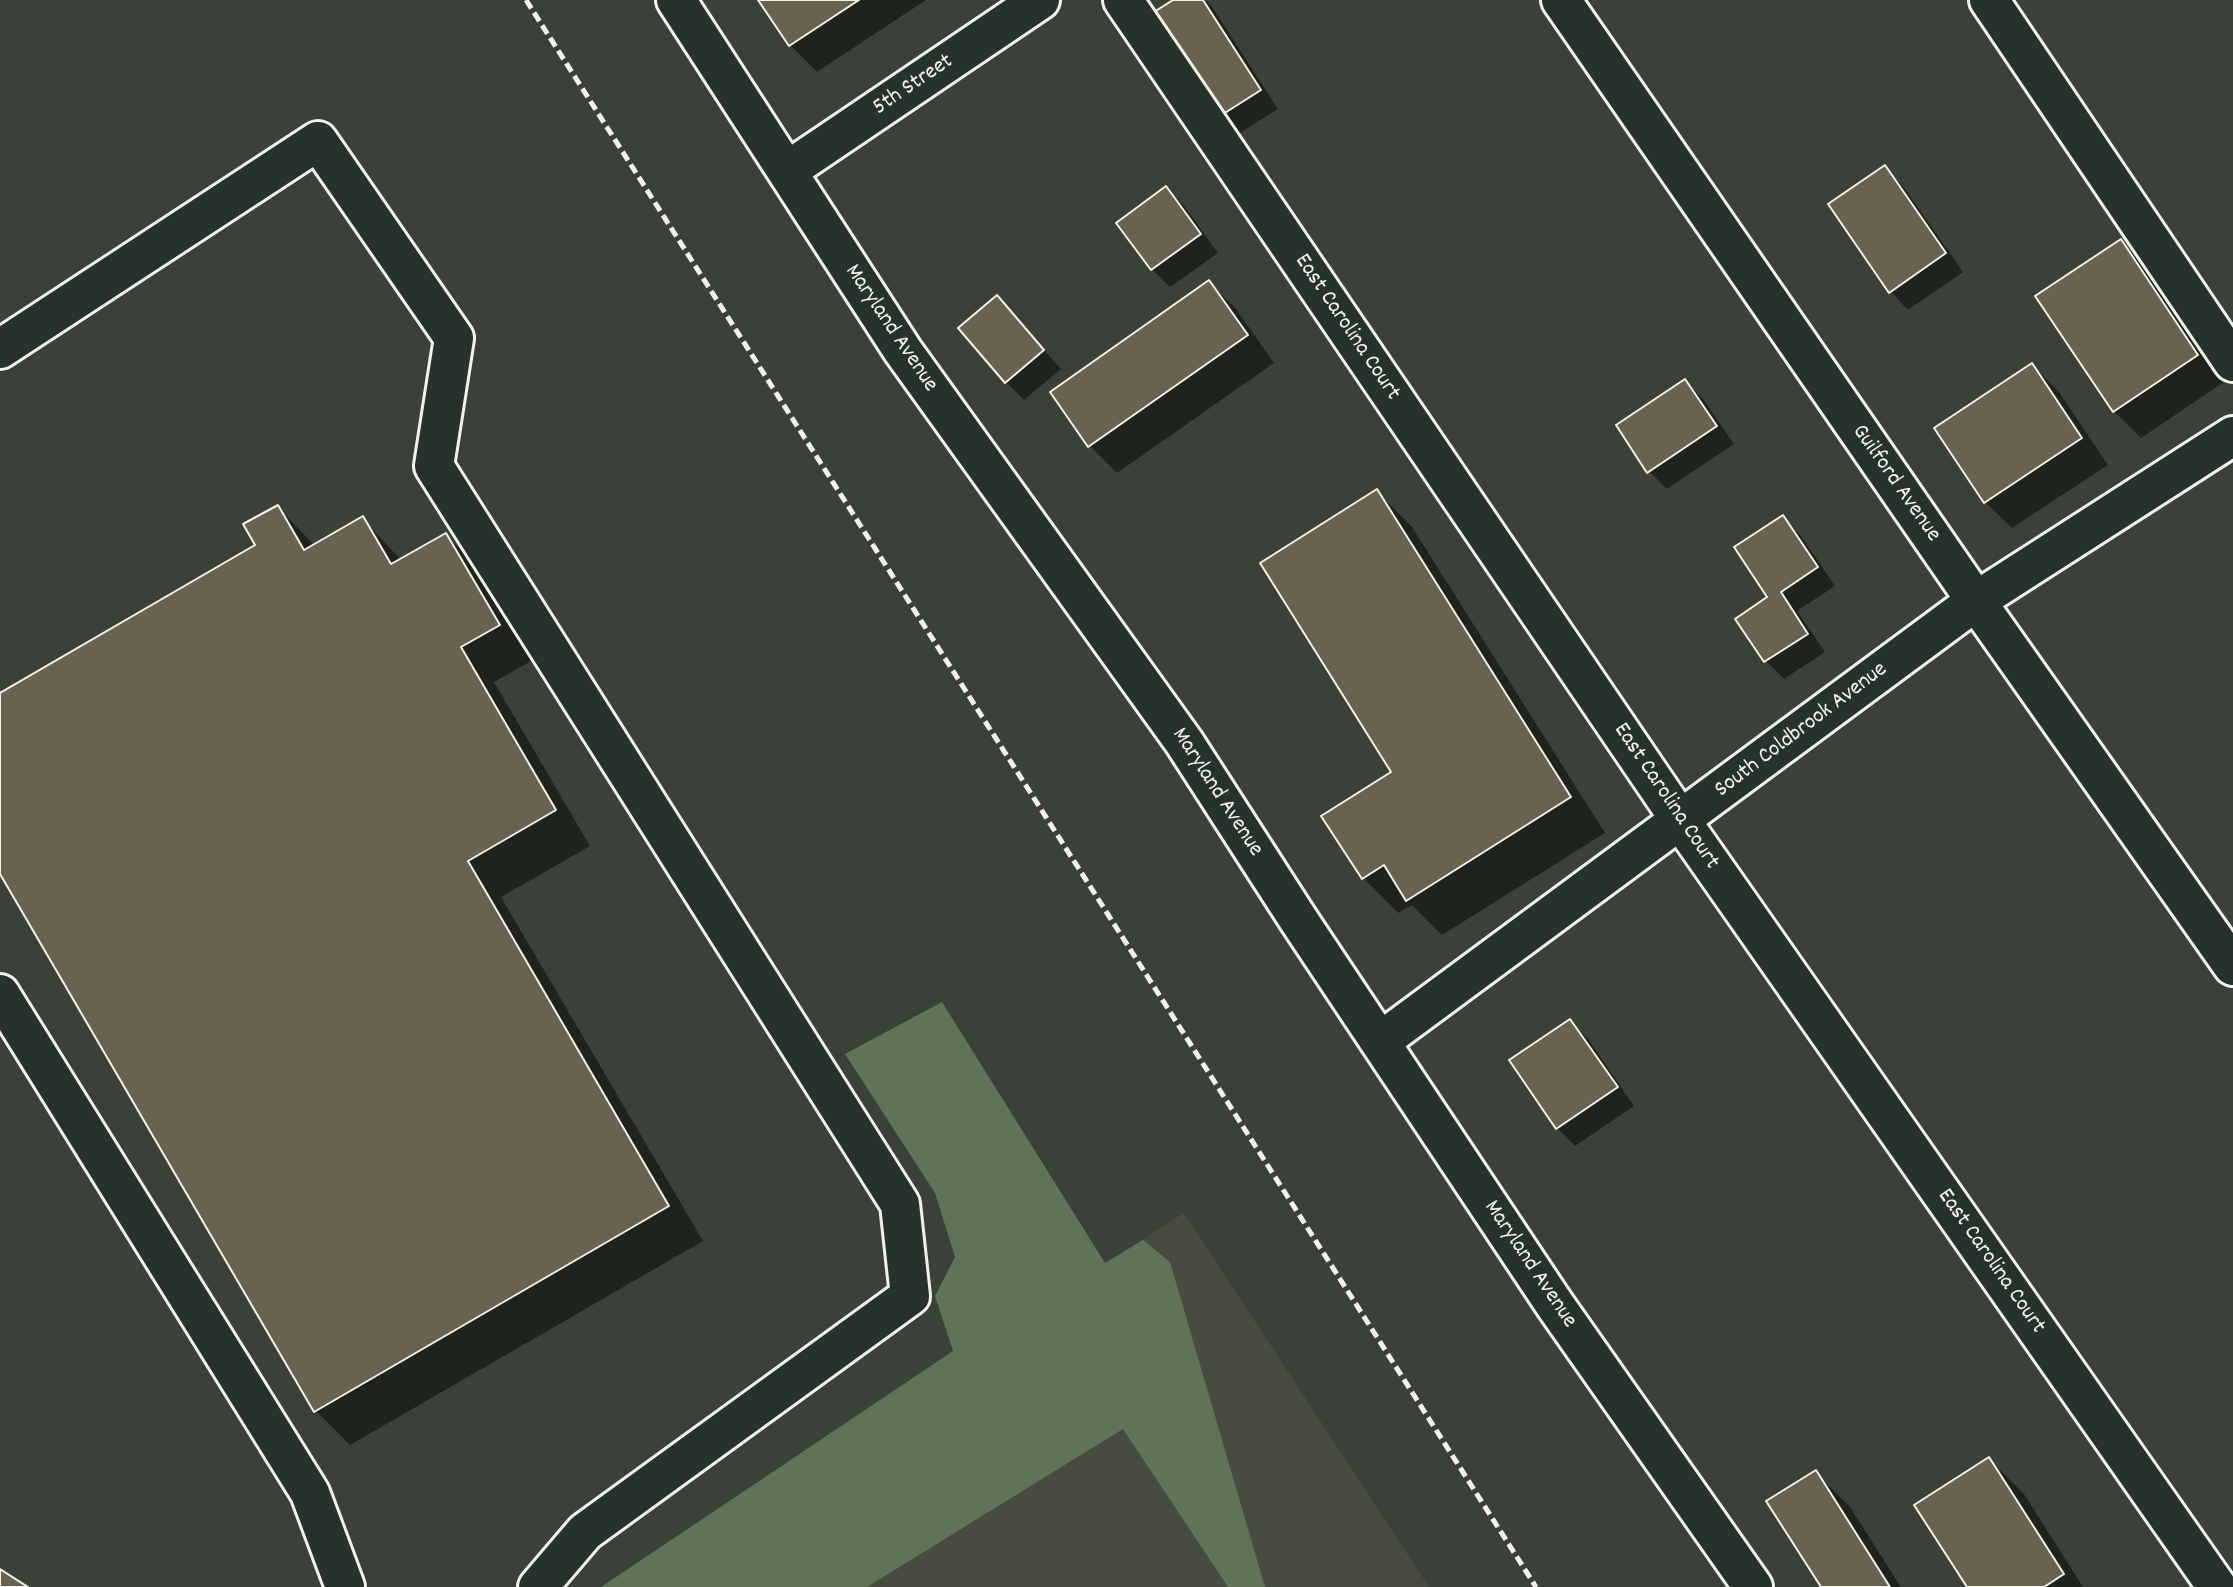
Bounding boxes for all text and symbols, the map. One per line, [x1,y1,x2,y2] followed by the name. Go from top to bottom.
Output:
[869,49,959,123] street label: 5th Street
[1287,250,1405,406] street label: East Carolina Court
[837,260,943,398] street label: Maryland Avenue
[1844,420,1946,548] street label: Guilford Avenue
[1710,657,1894,805] street label: South Coldbrook Avenue
[1606,719,1724,875] street label: East Carolina Court
[1164,723,1268,863] street label: Maryland Avenue
[1930,1184,2050,1340] street label: East Carolina Court
[1476,1196,1582,1334] street label: Maryland Avenue

